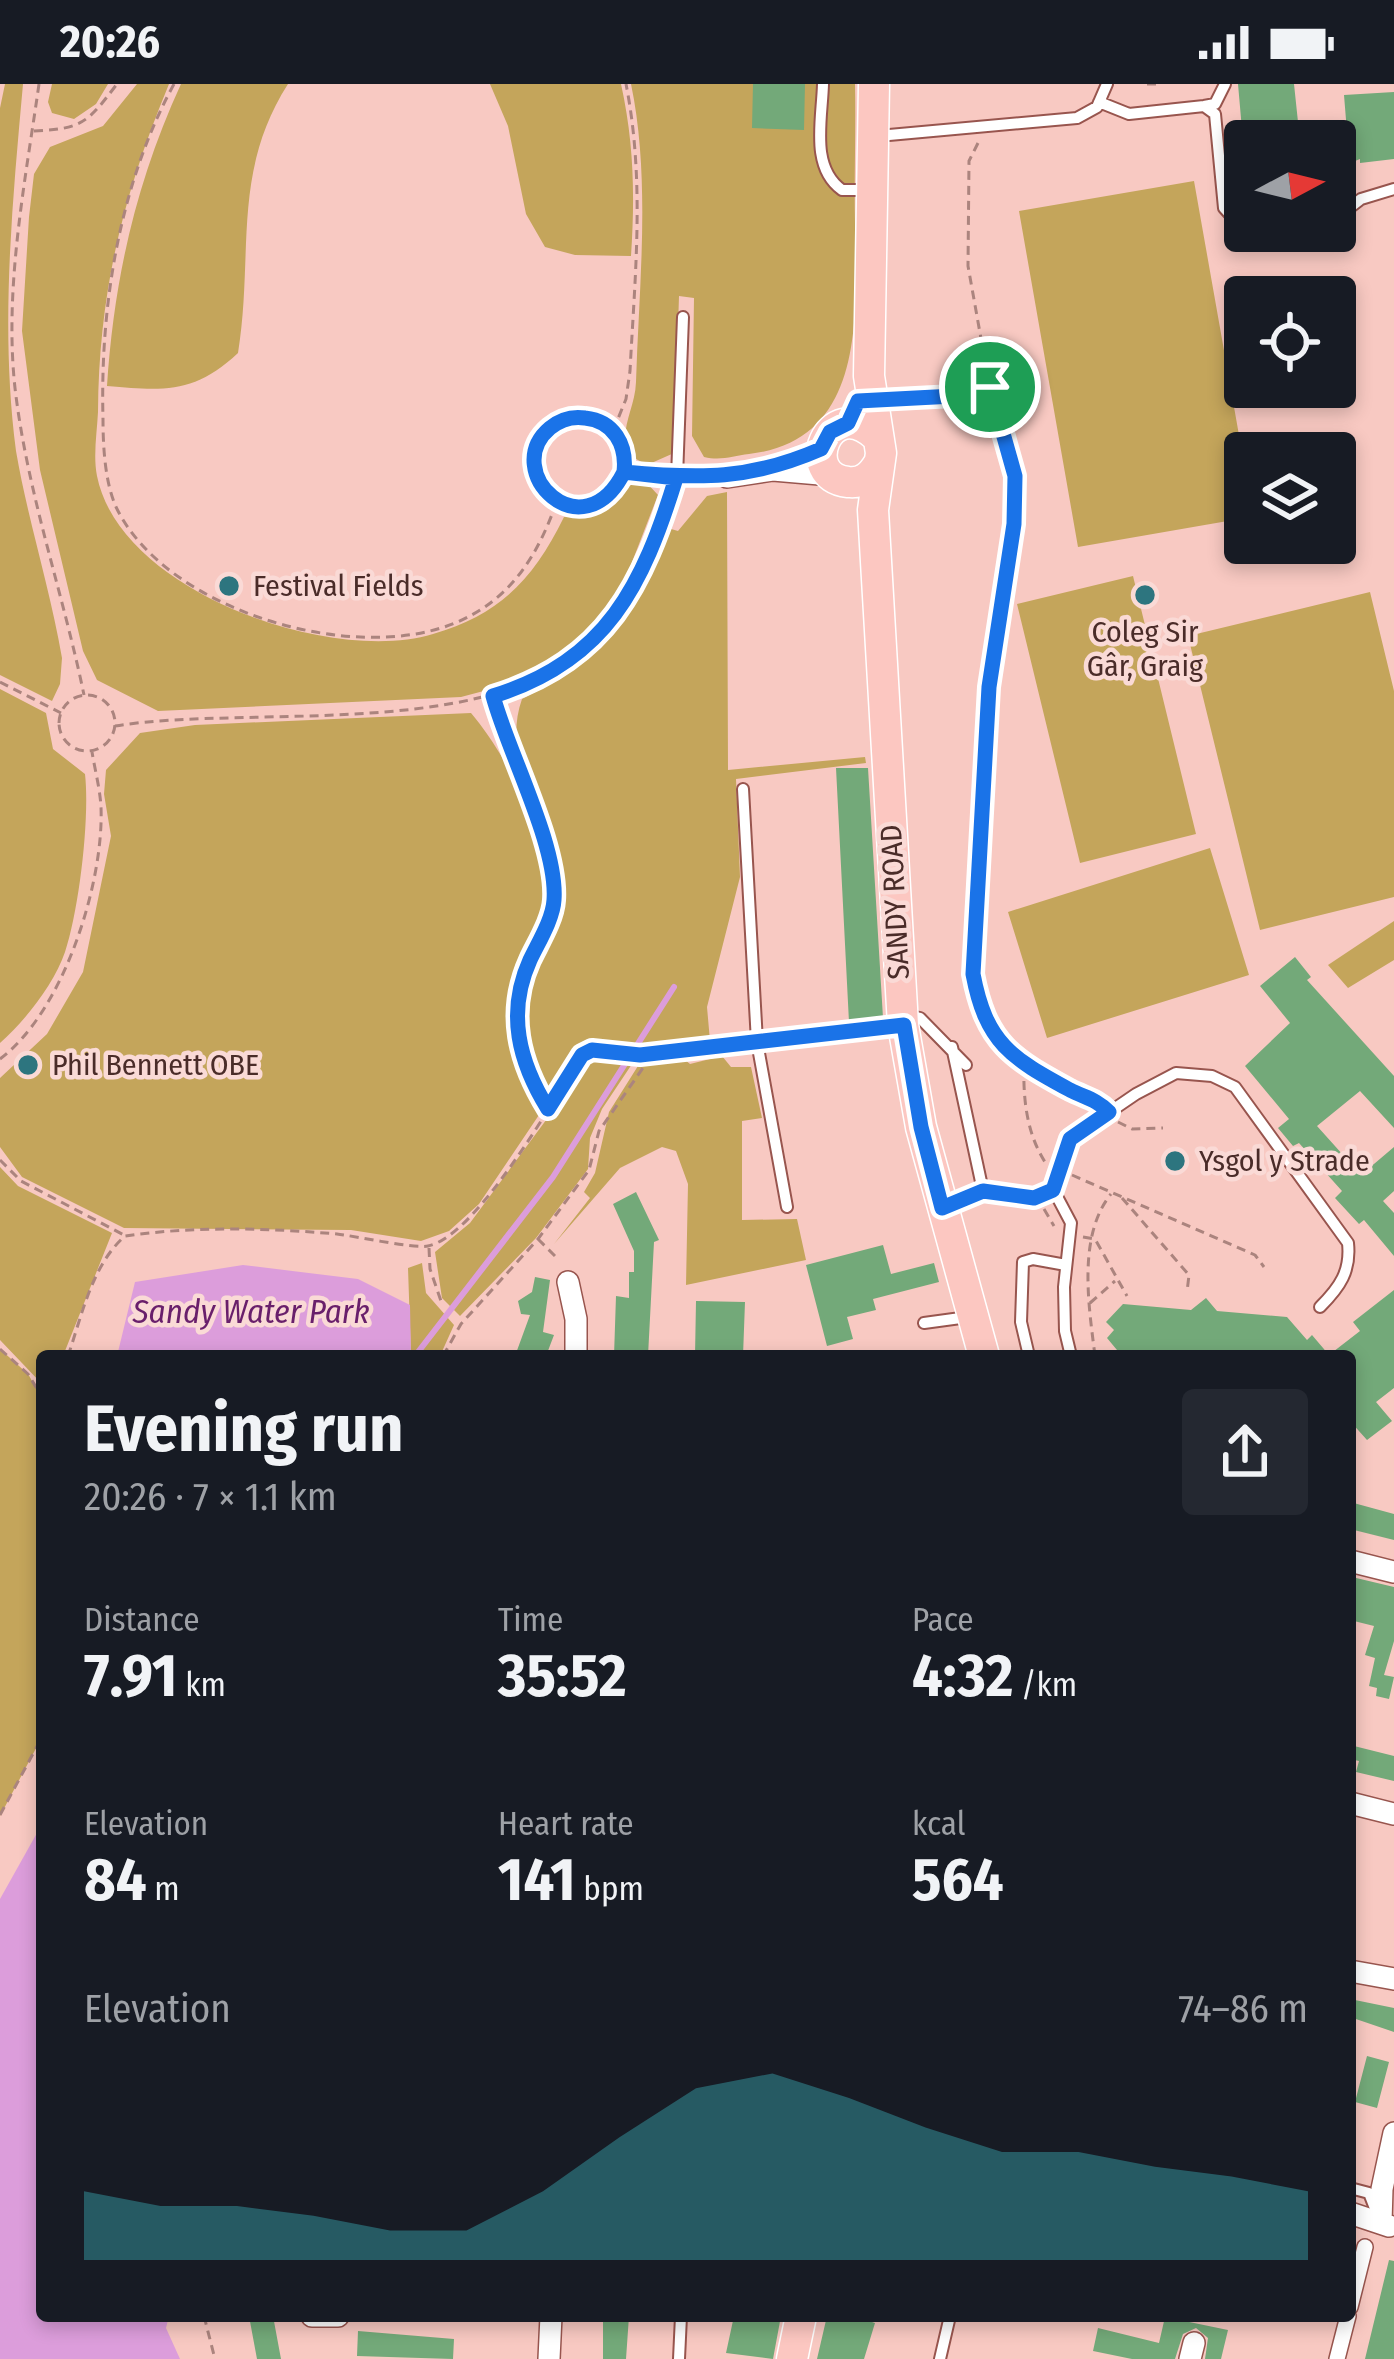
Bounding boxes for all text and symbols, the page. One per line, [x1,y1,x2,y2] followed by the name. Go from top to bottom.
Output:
[60,15,160,69] text: 20:26
[1224,120,1356,252] north arrow
[1224,120,1356,564] map controls
[1224,276,1356,408] button: locate
[939,336,1041,438] pin
[957,354,1023,420] icon: arrive
[1224,432,1356,564] button: layers
[253,568,424,604] place label: Festival Fields
[216,573,242,599] marker: Festival Fields
[1132,582,1158,608] marker: Coleg Sir Gâr, Graig
[1087,614,1204,684] place label: Coleg Sir Gâr, Graig
[873,824,917,980] street label: SANDY ROAD
[52,1047,259,1083] place label: Phil Bennett OBE
[15,1052,41,1078] marker: Phil Bennett OBE
[1199,1143,1370,1179] place label: Ysgol y Strade
[1162,1148,1188,1174] marker: Ysgol y Strade
[131,1292,370,1332] water label: Sandy Water Park
[84,1389,404,1468] text: Evening run
[1182,1389,1308,1515] button: share
[84,1474,337,1520] text: 20:26 · 7 × 1.1 km
[84,1600,200,1640] text: Distance
[498,1600,563,1640] text: Time
[912,1600,974,1640] text: Pace
[84,1640,177,1712] text: 7.91
[498,1640,627,1712] text: 35:52
[912,1640,1013,1712] text: 4:32
[177,1665,226,1705] text: km
[1013,1665,1077,1705] text: /km
[84,1804,208,1844] text: Elevation
[498,1804,634,1844] text: Heart rate
[912,1804,965,1844] text: kcal
[84,1844,147,1916] text: 84
[498,1844,576,1916] text: 141
[912,1844,1004,1916] text: 564
[147,1869,180,1909] text: m
[576,1869,644,1909] text: bpm
[84,1986,231,2032] text: Elevation
[1178,1986,1308,2032] text: 74–86 m

